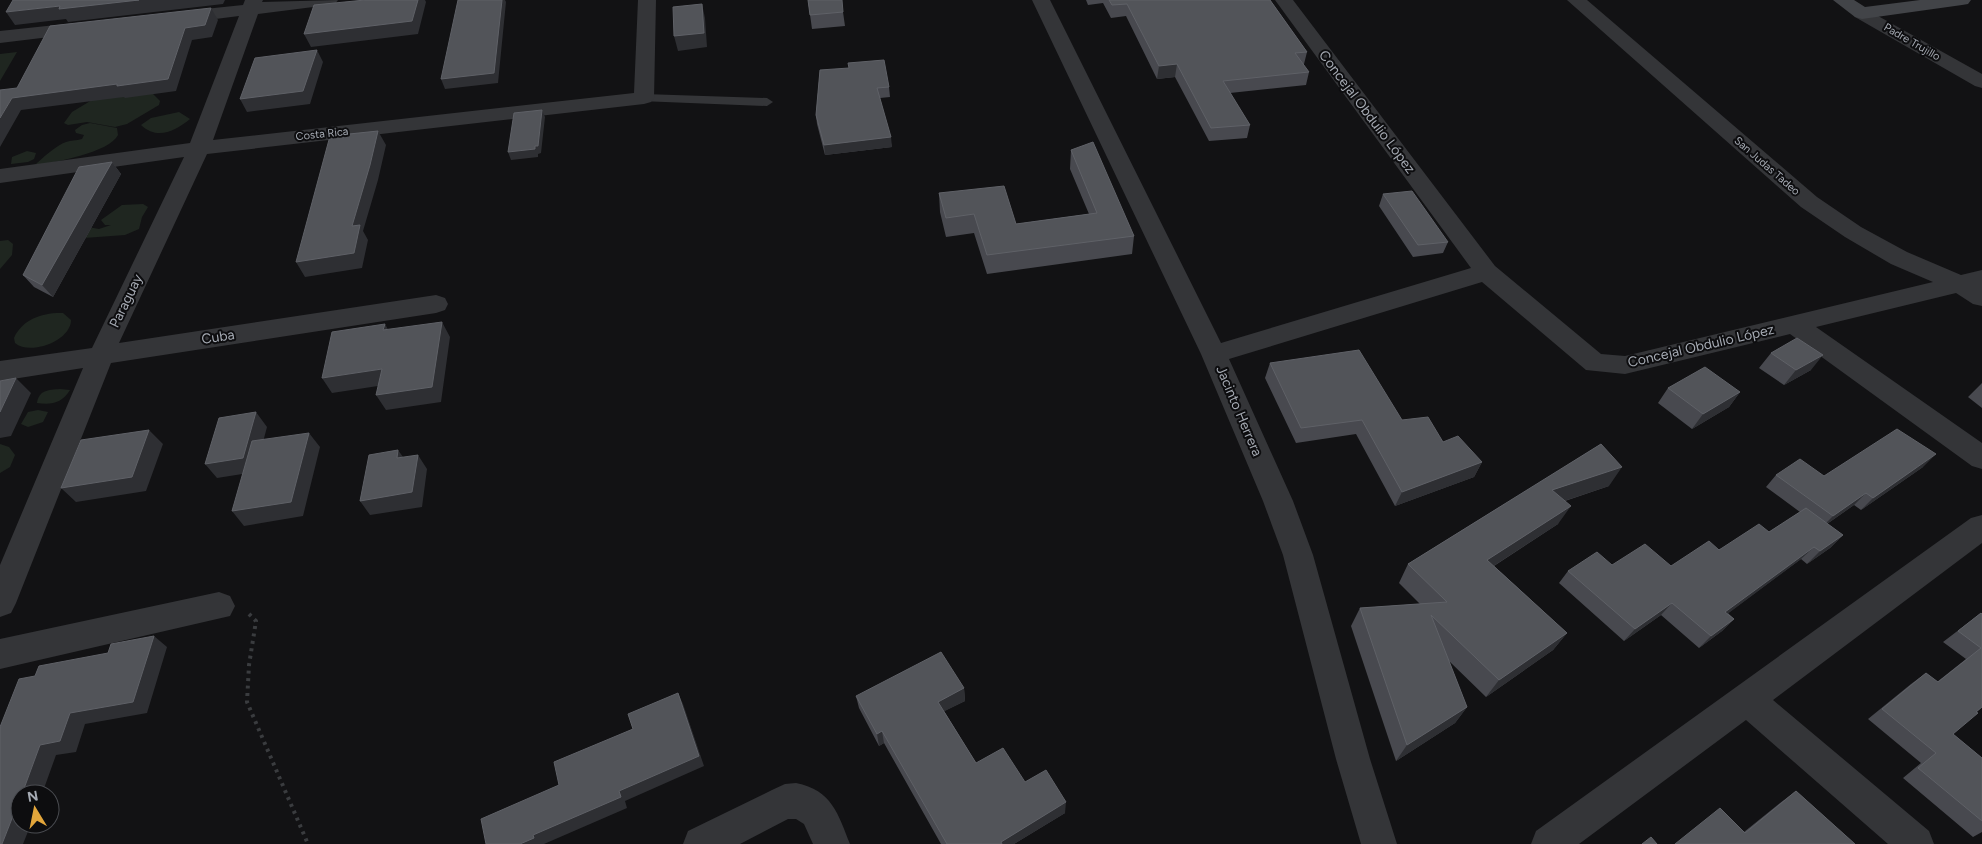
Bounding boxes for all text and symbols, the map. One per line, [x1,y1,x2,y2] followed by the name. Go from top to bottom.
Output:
[1882,21,1942,63] street label: Padre Trujillo
[1315,47,1419,177] street label: Concejal Obdulio López
[295,125,349,143] street label: Costa Rica
[1732,134,1802,198] street label: San Judas Tadeo
[106,271,146,331] street label: Paraguay
[1626,321,1776,371] street label: Concejal Obdulio López
[200,326,236,348] street label: Cuba
[1212,363,1266,459] street label: Jacinto Herrera
[10,784,60,834] north arrow
[26,787,40,806] text: N

